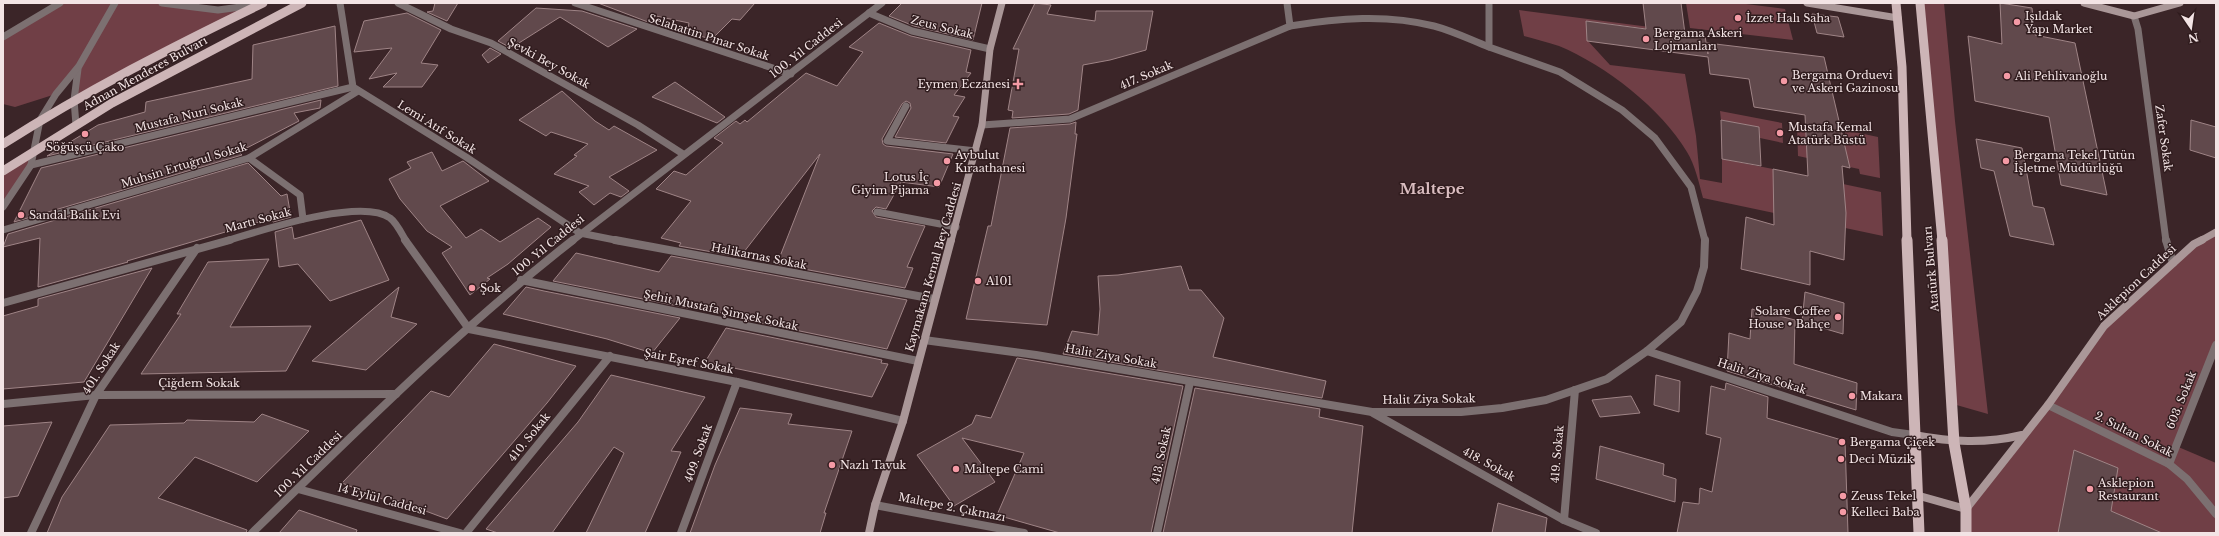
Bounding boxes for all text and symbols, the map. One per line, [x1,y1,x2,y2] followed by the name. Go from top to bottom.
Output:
[2171,8,2211,48] north arrow
[2024,9,2093,36] place label: Işıldak Yapı Market
[647,11,772,63] street label: Selahattin Pınar Sokak
[1746,11,1831,25] place label: İzzet Halı Saha
[909,12,975,42] street label: Zeus Sokak
[1733,13,1743,23] marker: İzzet Halı Saha
[767,15,845,81] street label: 100. Yıl Caddesi
[2012,17,2022,27] marker: Işıldak Yapı Market
[1654,26,1743,53] place label: Bergama Askeri Lojmanları
[2186,30,2200,46] text: N
[80,33,210,114] street label: Adnan Menderes Bulvarı
[1641,34,1651,44] marker: Bergama Askeri Lojmanları
[505,35,593,92] street label: Şevki Bey Sokak
[1117,57,1175,92] street label: 417. Sokak
[1792,68,1899,95] place label: Bergama Orduevi ve Askeri Gazinosu
[2014,69,2108,83] place label: Ali Pehlivanoğlu
[2002,71,2012,81] marker: Ali Pehlivanoğlu
[1779,76,1789,86] marker: Bergama Orduevi ve Askeri Gazinosu
[918,77,1010,91] place label: Eymen Eczanesi
[1013,79,1023,89] marker: Eymen Eczanesi
[133,95,245,135] street label: Mustafa Nuri Sokak
[395,97,479,157] street label: Lemi Atıf Sokak
[2152,104,2176,173] street label: Zafer Sokak
[1787,120,1873,147] place label: Mustafa Kemal Atatürk Büstü
[1775,128,1785,138] marker: Mustafa Kemal Atatürk Büstü
[80,129,90,139] marker: Söğüşçü Çako
[119,139,249,191] street label: Muhsin Ertuğrul Sokak
[46,140,124,154] place label: Söğüşçü Çako
[954,148,1025,175] place label: Aybulut Kıraathanesi
[2014,148,2135,175] place label: Bergama Tekel Tütün İşletme Müdürlüğü
[942,156,952,166] marker: Aybulut Kıraathanesi
[2001,156,2011,166] marker: Bergama Tekel Tütün İşletme Müdürlüğü
[851,170,930,197] place label: Lotus İç Giyim Pijama
[932,178,942,188] marker: Lotus İç Giyim Pijama
[1400,179,1465,198] district label: Maltepe
[902,180,964,353] street label: Kaymakam Kemal Bey Caddesi
[223,204,293,236] street label: Martı Sokak
[29,208,120,222] place label: Sandal Balık Evi
[16,210,26,220] marker: Sandal Balık Evi
[509,212,587,278] street label: 100. Yıl Caddesi
[1920,225,1942,314] street label: Atatürk Bulvarı
[710,240,808,272] street label: Halikarnas Sokak
[2092,241,2179,323] street label: Asklepion Caddesi
[985,274,1012,288] place label: A101
[973,276,983,286] marker: A101
[480,281,501,295] place label: Şok
[467,283,477,293] marker: Şok
[642,287,800,333] street label: Şehit Mustafa Şimşek Sokak
[1748,304,1830,331] place label: Solare Coffee House • Bahçe
[1833,312,1843,322] marker: Solare Coffee House • Bahçe
[79,339,123,397] street label: 401. Sokak
[1064,341,1158,371] street label: Halit Ziya Sokak
[643,345,735,377] street label: Şair Eşref Sokak
[1716,355,1809,397] street label: Halit Ziya Sokak
[2163,369,2199,431] street label: 603. Sokak
[158,376,240,390] street label: Çiğdem Sokak
[1860,389,1903,403] place label: Makara
[1382,391,1476,407] street label: Halit Ziya Sokak
[1847,391,1857,401] marker: Makara
[2093,408,2176,460] street label: 2. Sultan Sokak
[505,410,553,464] street label: 410. Sokak
[681,422,715,484] street label: 409. Sokak
[1547,424,1567,484] street label: 419. Sokak
[1148,425,1174,485] street label: 413. Sokak
[271,428,345,500] street label: 100. Yıl Caddesi
[1850,435,1935,449] place label: Bergama Çiçek
[1837,437,1847,447] marker: Bergama Çiçek
[1460,444,1518,484] street label: 418. Sokak
[1849,452,1914,466] place label: Deci Müzik
[1836,454,1846,464] marker: Deci Müzik
[840,458,907,472] place label: Nazlı Tavuk
[827,460,837,470] marker: Nazlı Tavuk
[964,462,1044,476] place label: Maltepe Cami
[951,464,961,474] marker: Maltepe Cami
[2097,476,2159,503] place label: Asklepion Restaurant
[336,480,428,518] street label: 14 Eylül Caddesi
[2085,484,2095,494] marker: Asklepion Restaurant
[1851,489,1917,503] place label: Zeuss Tekel
[897,490,1007,524] street label: Maltepe 2. Çıkmazı
[1838,491,1848,501] marker: Zeuss Tekel
[1851,505,1921,519] place label: Kelleci Baba
[1838,507,1848,517] marker: Kelleci Baba

